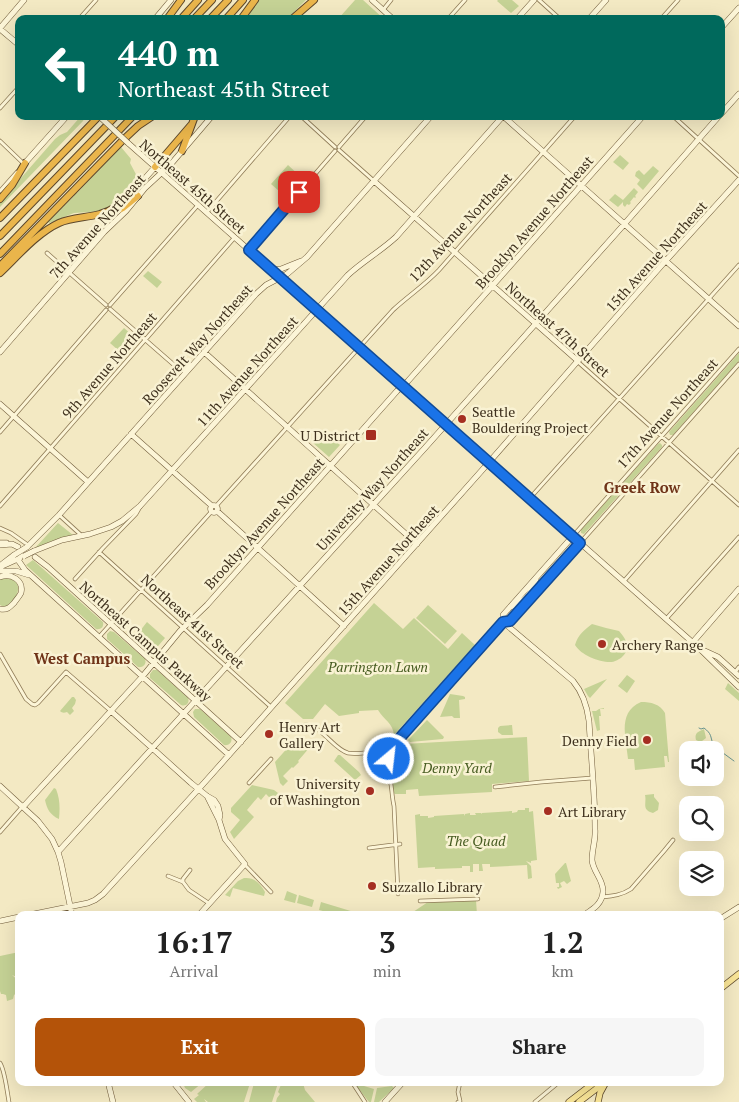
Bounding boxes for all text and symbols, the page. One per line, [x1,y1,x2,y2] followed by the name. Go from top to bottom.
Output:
[118,30,219,76] text: 440 m
[35,35,100,100] icon: left
[118,74,330,103] text: Northeast 45th Street
[136,135,251,238] street label: Northeast 45th Street
[471,151,598,293] street label: Brooklyn Avenue Northeast
[404,168,516,286] street label: 12th Avenue Northeast
[45,169,150,282] street label: 7th Avenue Northeast
[278,171,320,213] pin
[285,178,313,206] icon: arrive
[601,196,711,315] street label: 15th Avenue Northeast
[502,277,615,381] street label: Northeast 47th Street
[138,279,257,408] street label: Roosevelt Way Northeast
[57,307,161,422] street label: 9th Avenue Northeast
[192,311,302,430] street label: 11th Avenue Northeast
[612,353,722,472] street label: 17th Avenue Northeast
[472,402,589,437] place label: Seattle Bouldering Project
[456,413,468,425] marker: Seattle Bouldering Project
[312,423,433,554] street label: University Way Northeast
[301,426,361,445] place label: U District
[364,428,378,442] marker: U District
[200,453,329,593] street label: Brooklyn Avenue Northeast
[604,477,681,497] district label: Greek Row
[333,500,443,619] street label: 15th Avenue Northeast
[137,570,249,673] street label: Northeast 41st Street
[76,577,217,706] street label: Northeast Campus Parkway
[612,635,704,654] place label: Archery Range
[596,638,608,650] marker: Archery Range
[34,648,130,668] district label: West Campus
[327,657,428,676] park label: Parrington Lawn
[279,717,341,752] place label: Henry Art Gallery
[263,728,275,740] marker: Henry Art Gallery
[562,731,637,750] place label: Denny Field
[362,732,414,784] position arrow
[641,734,653,746] marker: Denny Field
[679,741,724,896] map controls
[679,741,724,786] button: sound
[421,758,492,777] park label: Denny Yard
[269,774,361,809] place label: University of Washington
[364,785,376,797] marker: University of Washington
[679,796,724,841] button: search
[558,802,627,821] place label: Art Library
[542,805,554,817] marker: Art Library
[446,831,506,850] park label: The Quad
[679,851,724,896] button: layers
[382,877,483,896] place label: Suzzallo Library
[366,880,378,892] marker: Suzzallo Library
[155,922,233,962] text: 16:17
[379,922,396,962] text: 3
[541,922,584,962] text: 1.2
[170,960,219,982] text: Arrival
[373,960,401,982] text: min
[552,960,574,982] text: km
[35,1018,365,1076] button: Exit
[375,1018,704,1076] button: Share

